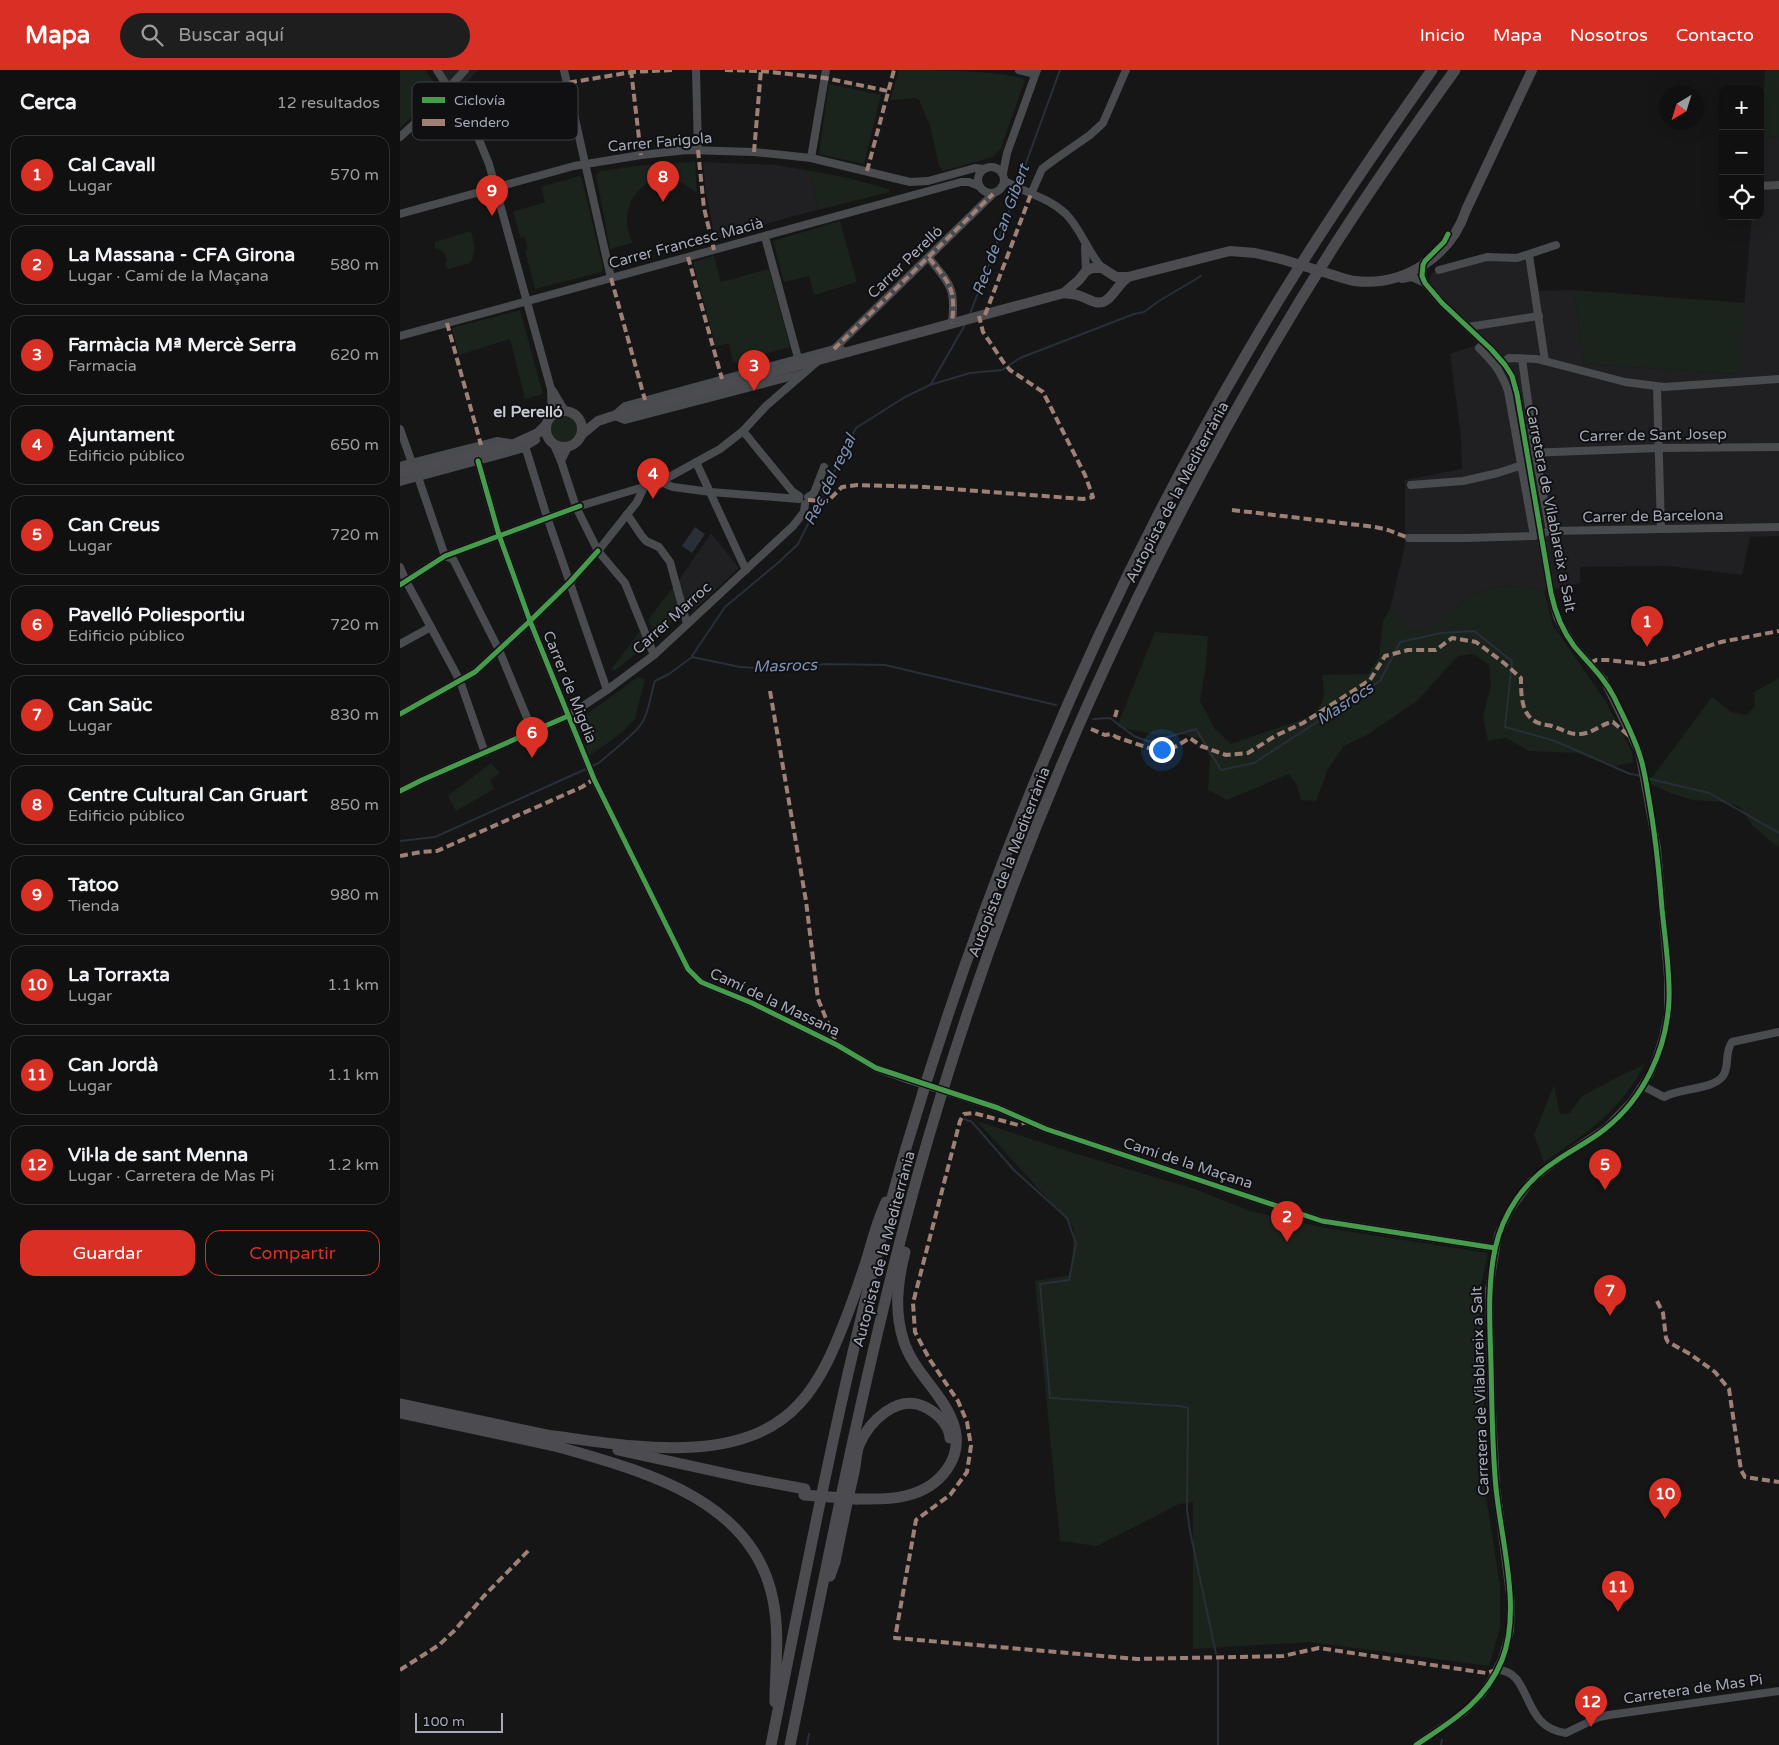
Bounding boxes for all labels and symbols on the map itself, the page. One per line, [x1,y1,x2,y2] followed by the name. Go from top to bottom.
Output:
[412,82,578,140] legend
[1659,85,1704,130] north arrow
[454,92,505,109] text: Ciclovía
[454,114,510,131] text: Sendero
[607,128,713,156] street label: Carrer Farigola
[968,160,1035,298] water label: Rec de Can Gibert
[647,161,679,202] pin: 8
[476,175,508,216] pin: 9
[607,214,765,272] street label: Carrer Francesc Macià
[864,222,946,302] street label: Carrer Perelló
[738,350,770,391] pin: 3
[1122,398,1232,586] street label: Autopista de la Mediterrània
[493,402,563,422] district label: el Perelló
[1522,404,1580,614] street label: Carretera de Vilablareix a Salt
[1579,425,1727,445] street label: Carrer de Sant Josep
[799,430,861,529] water label: Rec del regal
[637,458,669,499] pin: 4
[1582,506,1724,526] street label: Carrer de Barcelona
[629,578,715,658] street label: Carrer Marroc
[1631,606,1663,647] pin: 1
[539,628,601,746] street label: Carrer de Migdia
[753,655,819,677] water label: Masrocs
[1313,677,1378,730] water label: Masrocs
[516,717,548,758] pin: 6
[1149,737,1175,763] your location
[964,764,1054,960] street label: Autopista de la Mediterrània
[707,964,843,1040] street label: Camí de la Massana
[1121,1134,1255,1192] street label: Camí de la Maçana
[849,1149,919,1349] street label: Autopista de la Mediterrània
[1589,1149,1621,1190] pin: 5
[1271,1201,1303,1242] pin: 2
[1594,1275,1626,1316] pin: 7
[1467,1286,1493,1496] street label: Carretera de Vilablareix a Salt
[1649,1478,1681,1519] pin: 10
[1602,1571,1634,1612] pin: 11
[1622,1670,1764,1708] street label: Carretera de Mas Pi
[1575,1686,1607,1727] pin: 12
[415,1710,502,1733] scale bar

